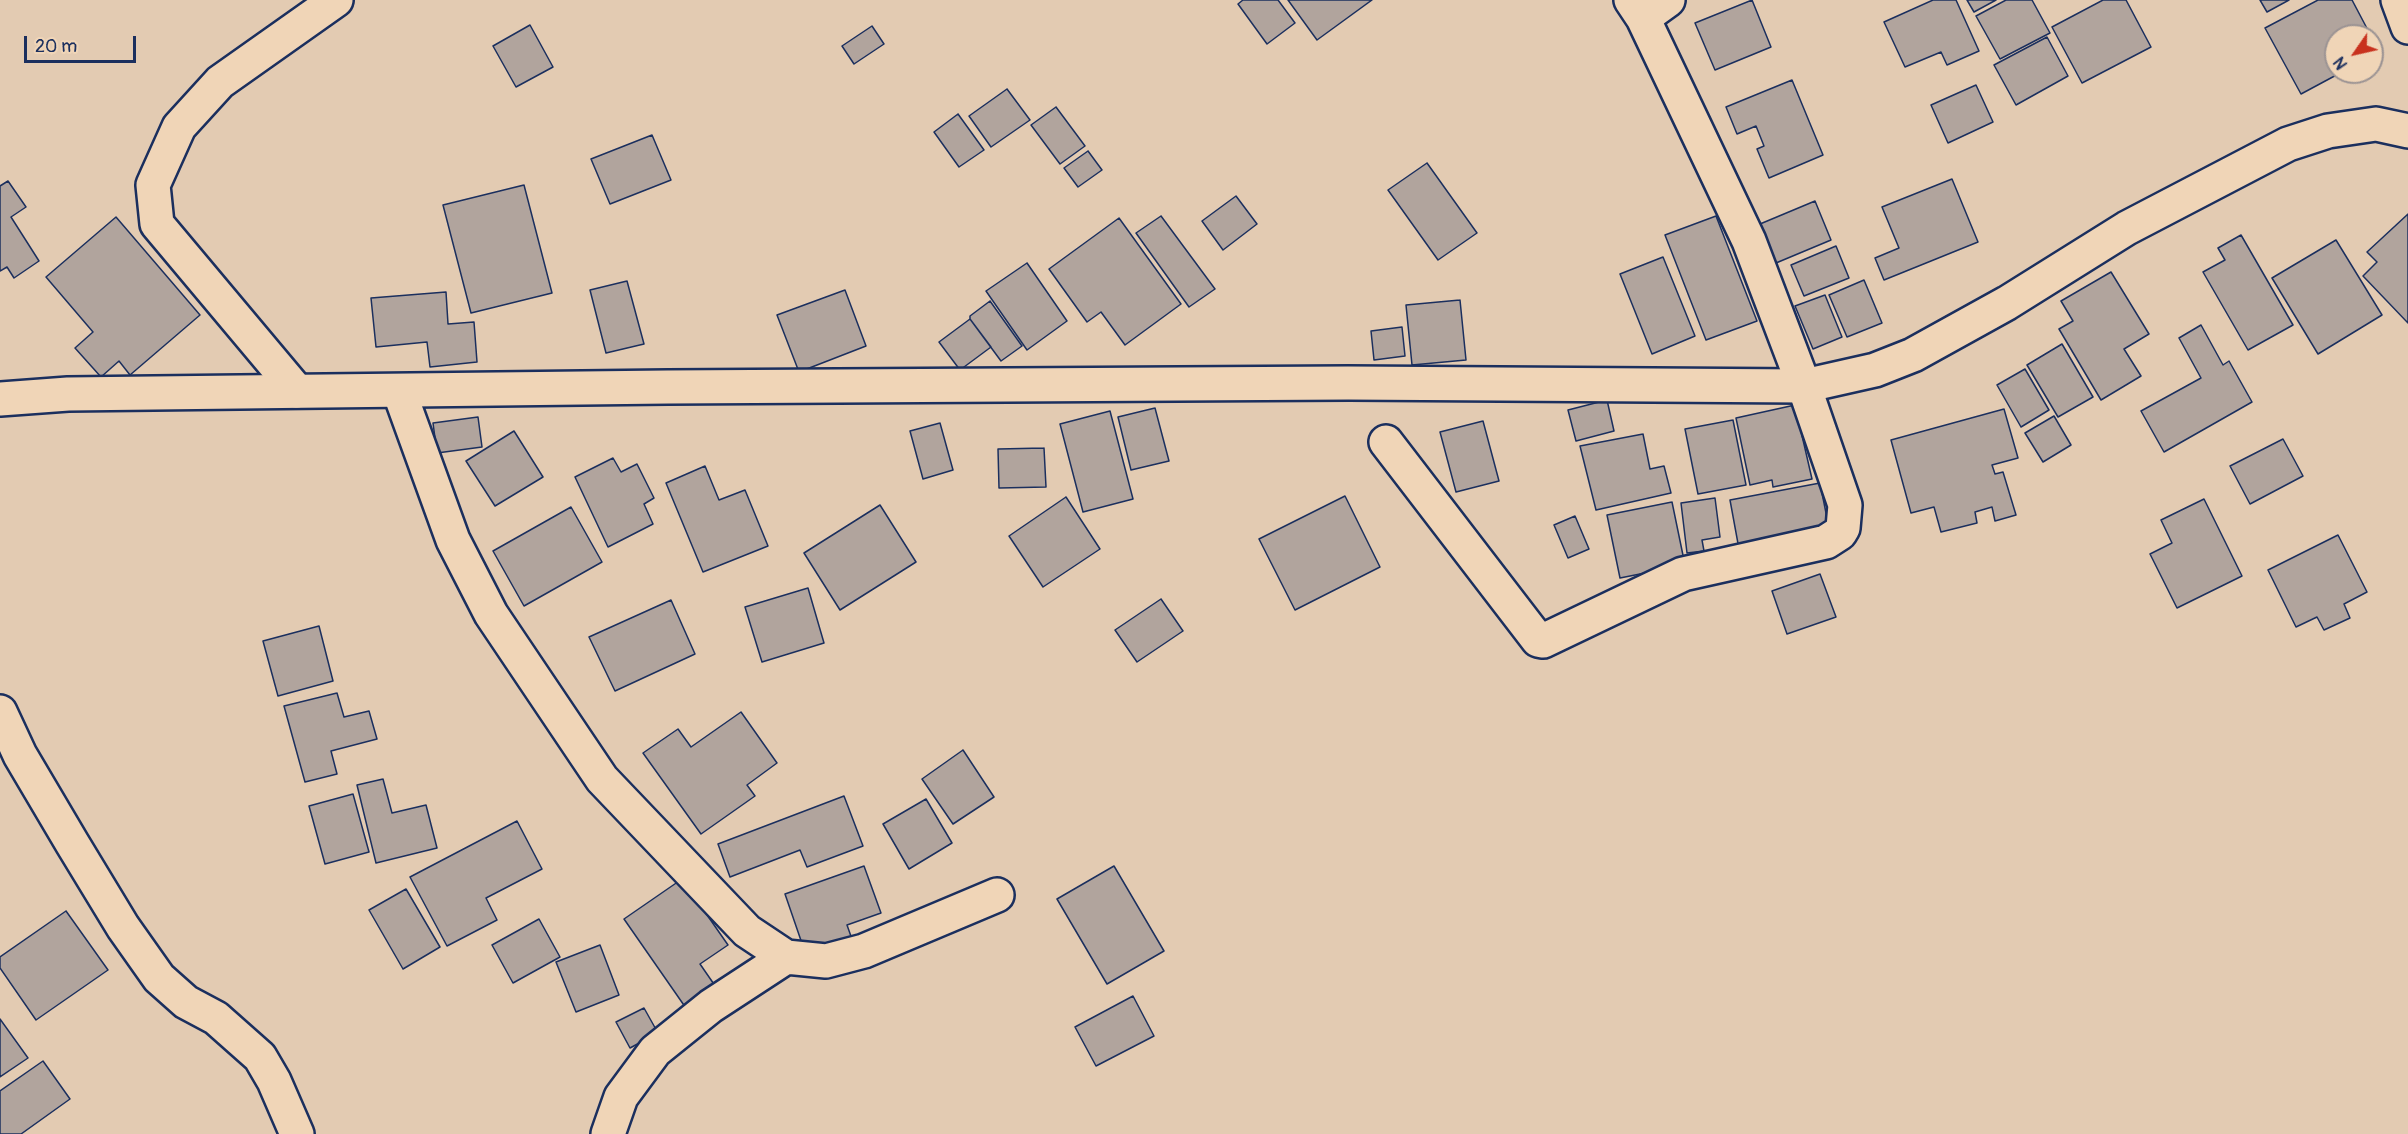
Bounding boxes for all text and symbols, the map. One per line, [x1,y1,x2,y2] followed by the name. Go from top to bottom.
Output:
[27,24,140,62] scale bar
[2324,24,2384,84] north arrow
[35,35,77,58] text: 20 m
[2329,53,2352,73] text: N

